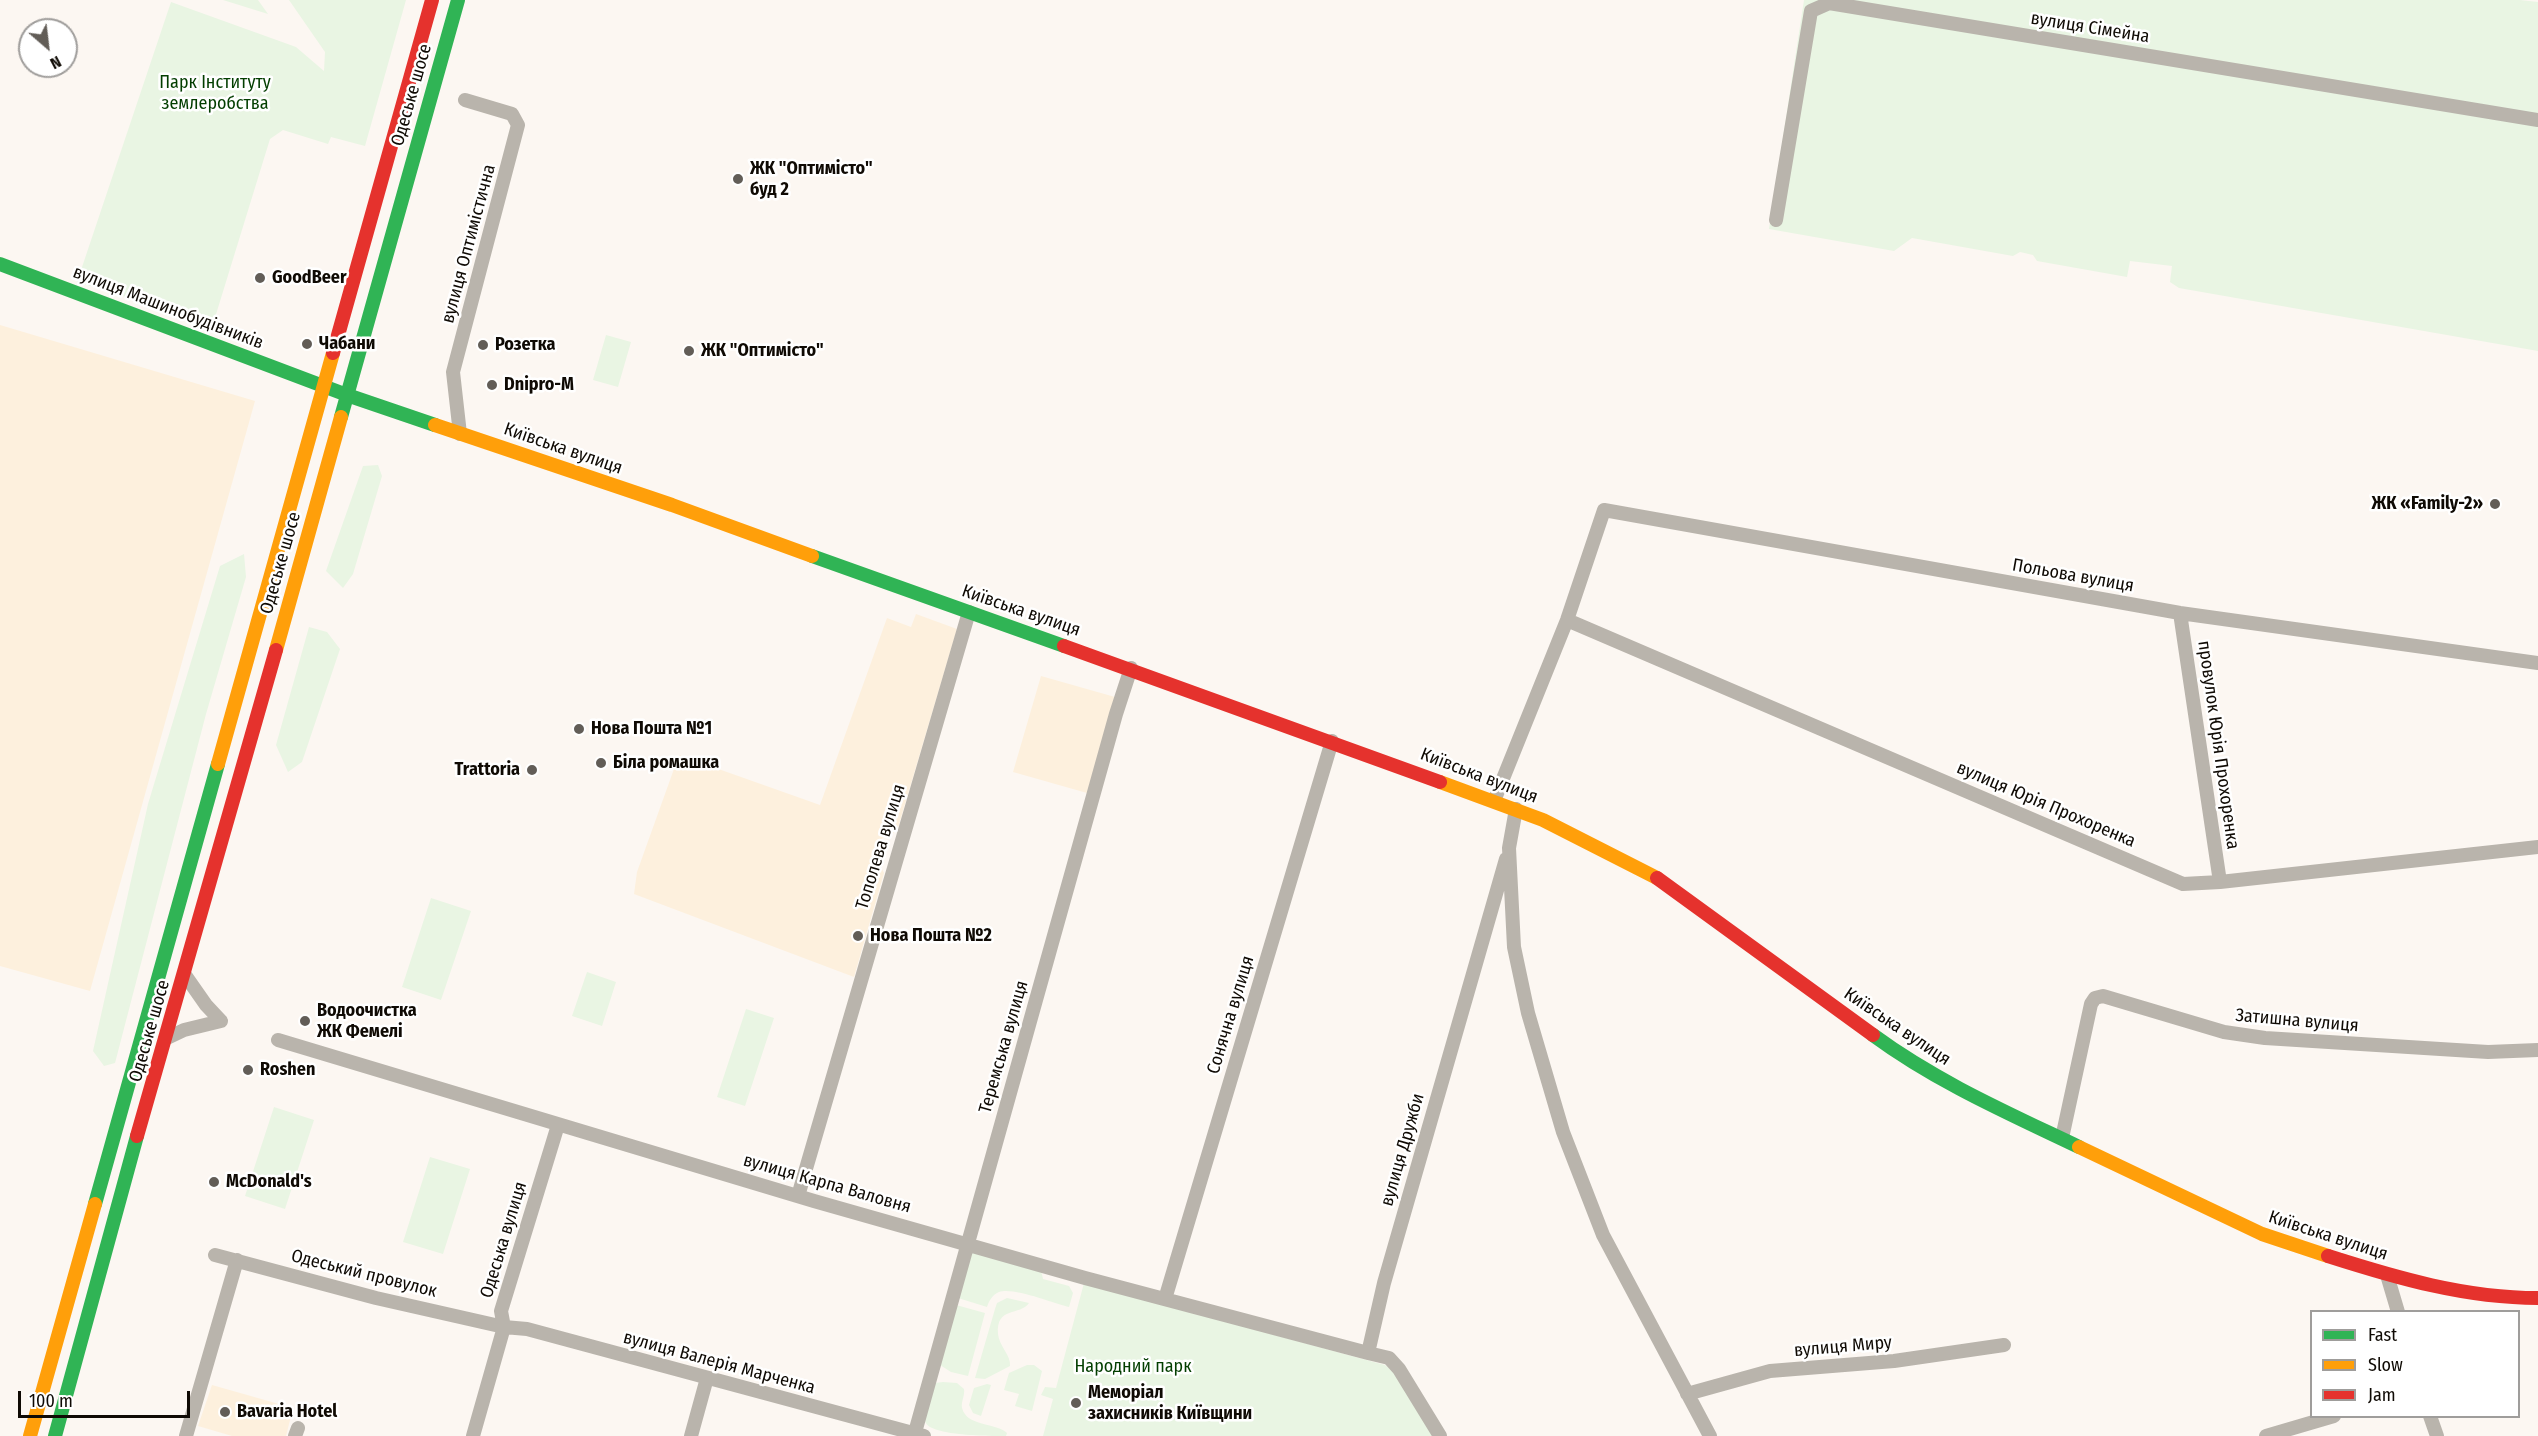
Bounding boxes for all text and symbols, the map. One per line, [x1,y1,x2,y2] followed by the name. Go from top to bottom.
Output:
[2029,8,2151,48] street label: вулиця Сімейна
[18,18,78,78] north arrow
[387,42,437,148] street label: Одеське шосе
[47,52,64,73] text: N
[159,72,271,115] park label: Парк Інституту землеробства
[750,158,873,201] place label: ЖК "Оптимісто" буд 2
[437,162,501,326] street label: вулиця Оптимістична
[731,172,745,186] marker: ЖК "Оптимісто" буд 2
[70,262,266,354] street label: вулиця Машинобудівників
[272,267,347,289] place label: GoodBeer
[253,271,267,285] marker: GoodBeer
[319,333,376,355] place label: Чабани
[495,334,556,356] place label: Розетка
[300,337,314,351] marker: Чабани
[476,338,490,352] marker: Розетка
[701,340,824,362] place label: ЖК "Оптимісто"
[682,344,696,358] marker: ЖК "Оптимісто"
[504,374,574,396] place label: Dnipro-M
[485,378,499,392] marker: Dnipro-M
[501,419,625,479] street label: Київська вулиця
[2371,493,2483,515] place label: ЖК «Family-2»
[2488,497,2502,511] marker: ЖК «Family-2»
[256,510,306,616] street label: Одеське шосе
[2010,555,2136,597] street label: Польова вулиця
[959,581,1083,641] street label: Київська вулиця
[2193,639,2243,851] street label: провулок Юрія Прохоренка
[591,718,712,740] place label: Нова Пошта №1
[572,722,586,736] marker: Нова Пошта №1
[1417,744,1541,808] street label: Київська вулиця
[613,752,719,774] place label: Біла ромашка
[594,756,608,770] marker: Біла ромашка
[1953,758,2139,852] street label: вулиця Юрія Прохоренка
[455,759,520,781] place label: Trattoria
[525,763,539,777] marker: Trattoria
[852,782,910,912] street label: Тополева вулиця
[870,925,992,947] place label: Нова Пошта №2
[851,929,865,943] marker: Нова Пошта №2
[1203,953,1259,1077] street label: Сонячна вулиця
[125,978,175,1084] street label: Одеське шосе
[975,978,1033,1116] street label: Теремська вулиця
[1840,983,1954,1071] street label: Київська вулиця
[317,1000,417,1042] place label: Водоочистка ЖК Фемелі
[2235,1005,2359,1037] street label: Затишна вулиця
[298,1014,312,1028] marker: Водоочистка ЖК Фемелі
[260,1059,315,1081] place label: Roshen
[241,1063,255,1077] marker: Roshen
[1377,1091,1429,1209] street label: вулиця Дружби
[741,1150,913,1218] street label: вулиця Карпа Валовня
[226,1171,312,1193] place label: McDonald's
[207,1175,221,1189] marker: McDonald's
[476,1179,532,1301] street label: Одеська вулиця
[2266,1207,2390,1265] street label: Київська вулиця
[289,1245,439,1303] street label: Одеський провулок
[2310,1310,2520,1418] legend
[2368,1324,2397,1346] text: Fast
[621,1327,817,1399] street label: вулиця Валерія Марченка
[1793,1332,1893,1362] street label: вулиця Миру
[2368,1354,2403,1376] text: Slow
[1074,1356,1192,1378] park label: Народний парк
[21,1379,194,1417] scale bar
[1088,1382,1252,1424] place label: Меморіал захисників Київщини
[2368,1384,2396,1406] text: Jam
[29,1390,73,1412] text: 100 m
[1069,1396,1083,1410] marker: Меморіал захисників Київщини
[237,1401,337,1423] place label: Bavaria Hotel
[218,1405,232,1419] marker: Bavaria Hotel

